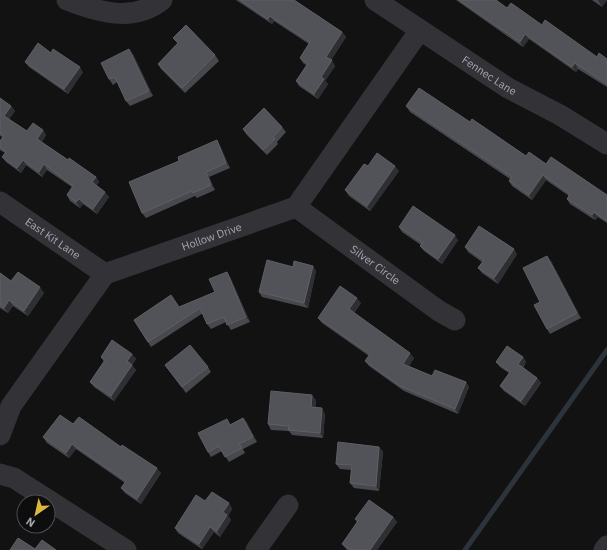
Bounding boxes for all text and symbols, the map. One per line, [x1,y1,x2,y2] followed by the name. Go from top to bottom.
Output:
[459,53,519,98] street label: Fennec Lane
[22,214,83,262] street label: East Kit Lane
[180,220,243,254] street label: Hollow Drive
[348,242,403,287] street label: Silver Circle
[16,494,56,534] north arrow
[23,514,38,530] text: N

